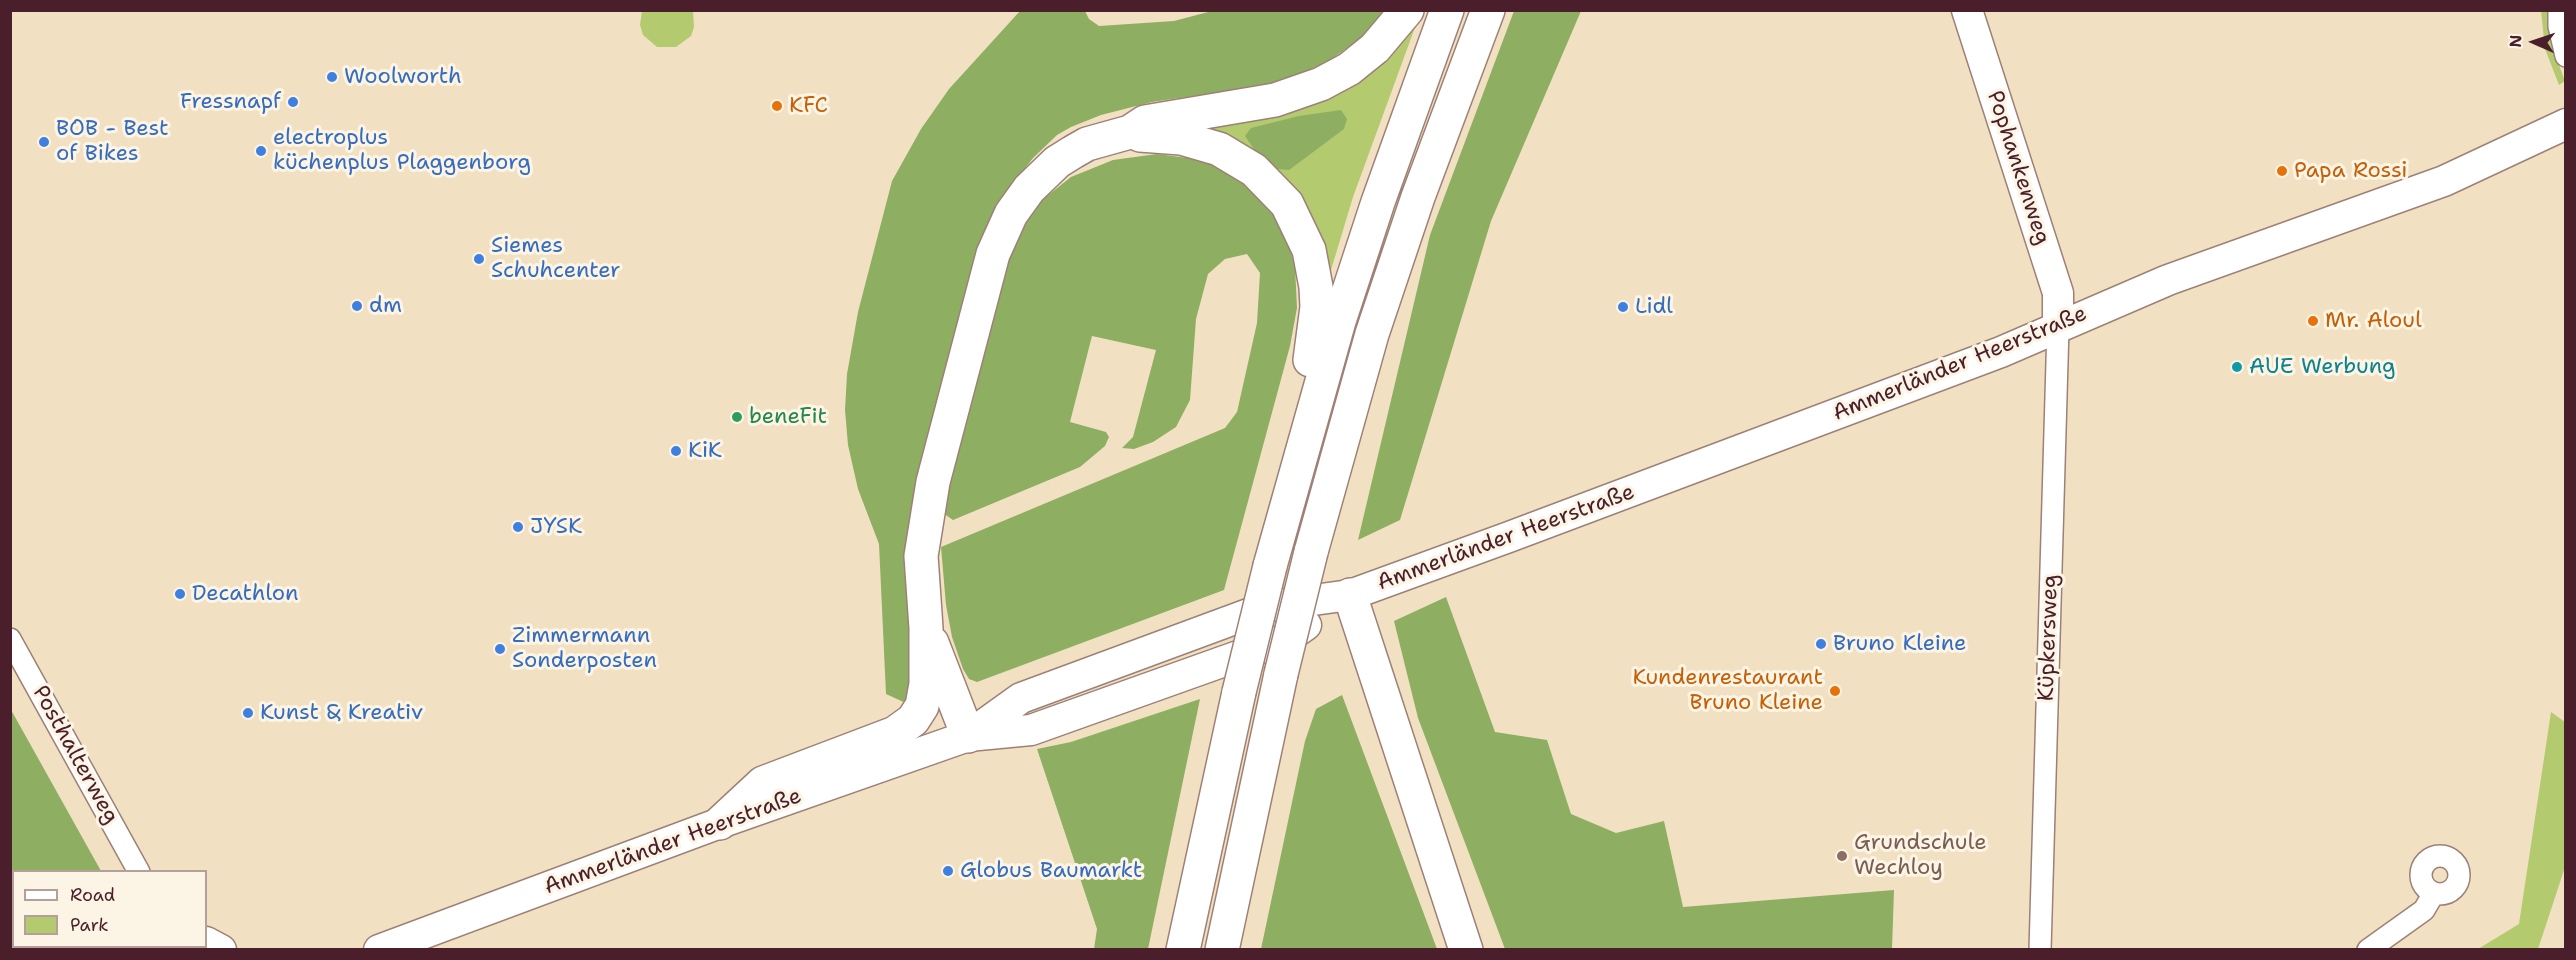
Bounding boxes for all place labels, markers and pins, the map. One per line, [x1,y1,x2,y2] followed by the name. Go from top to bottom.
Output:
[344,64,462,90] place label: Woolworth
[325,70,339,84] marker: Woolworth
[180,89,281,115] place label: Fressnapf
[789,93,828,119] place label: KFC
[286,95,300,109] marker: Fressnapf
[770,99,784,113] marker: KFC
[56,116,169,168] place label: BOB - Best of Bikes
[273,125,531,176] place label: electroplus küchenplus Plaggenborg
[37,135,51,149] marker: BOB - Best of Bikes
[254,144,268,158] marker: electroplus küchenplus Plaggenborg
[2294,158,2408,184] place label: Papa Rossi
[2275,164,2289,178] marker: Papa Rossi
[491,233,621,284] place label: Siemes Schuhcenter
[472,252,486,266] marker: Siemes Schuhcenter
[369,293,402,319] place label: dm
[1635,294,1673,320] place label: Lidl
[350,299,364,313] marker: dm
[1616,300,1630,314] marker: Lidl
[2325,308,2422,334] place label: Mr. Aloul
[2306,314,2320,328] marker: Mr. Aloul
[2249,354,2395,380] place label: AUE Werbung
[2230,360,2244,374] marker: AUE Werbung
[749,404,827,430] place label: beneFit
[730,410,744,424] marker: beneFit
[688,438,722,464] place label: KiK
[669,444,683,458] marker: KiK
[530,514,582,540] place label: JYSK
[511,520,525,534] marker: JYSK
[192,581,298,607] place label: Decathlon
[173,587,187,601] marker: Decathlon
[512,623,657,674] place label: Zimmermann Sonderposten
[1833,631,1967,657] place label: Bruno Kleine
[1814,637,1828,651] marker: Bruno Kleine
[493,642,507,656] marker: Zimmermann Sonderposten
[1632,665,1823,716] place label: Kundenrestaurant Bruno Kleine
[1828,684,1842,698] marker: Kundenrestaurant Bruno Kleine
[260,700,423,726] place label: Kunst & Kreativ
[241,706,255,720] marker: Kunst & Kreativ
[1854,830,1987,882] place label: Grundschule Wechloy
[1835,849,1849,863] marker: Grundschule Wechloy
[960,858,1142,884] place label: Globus Baumarkt
[941,864,955,878] marker: Globus Baumarkt

